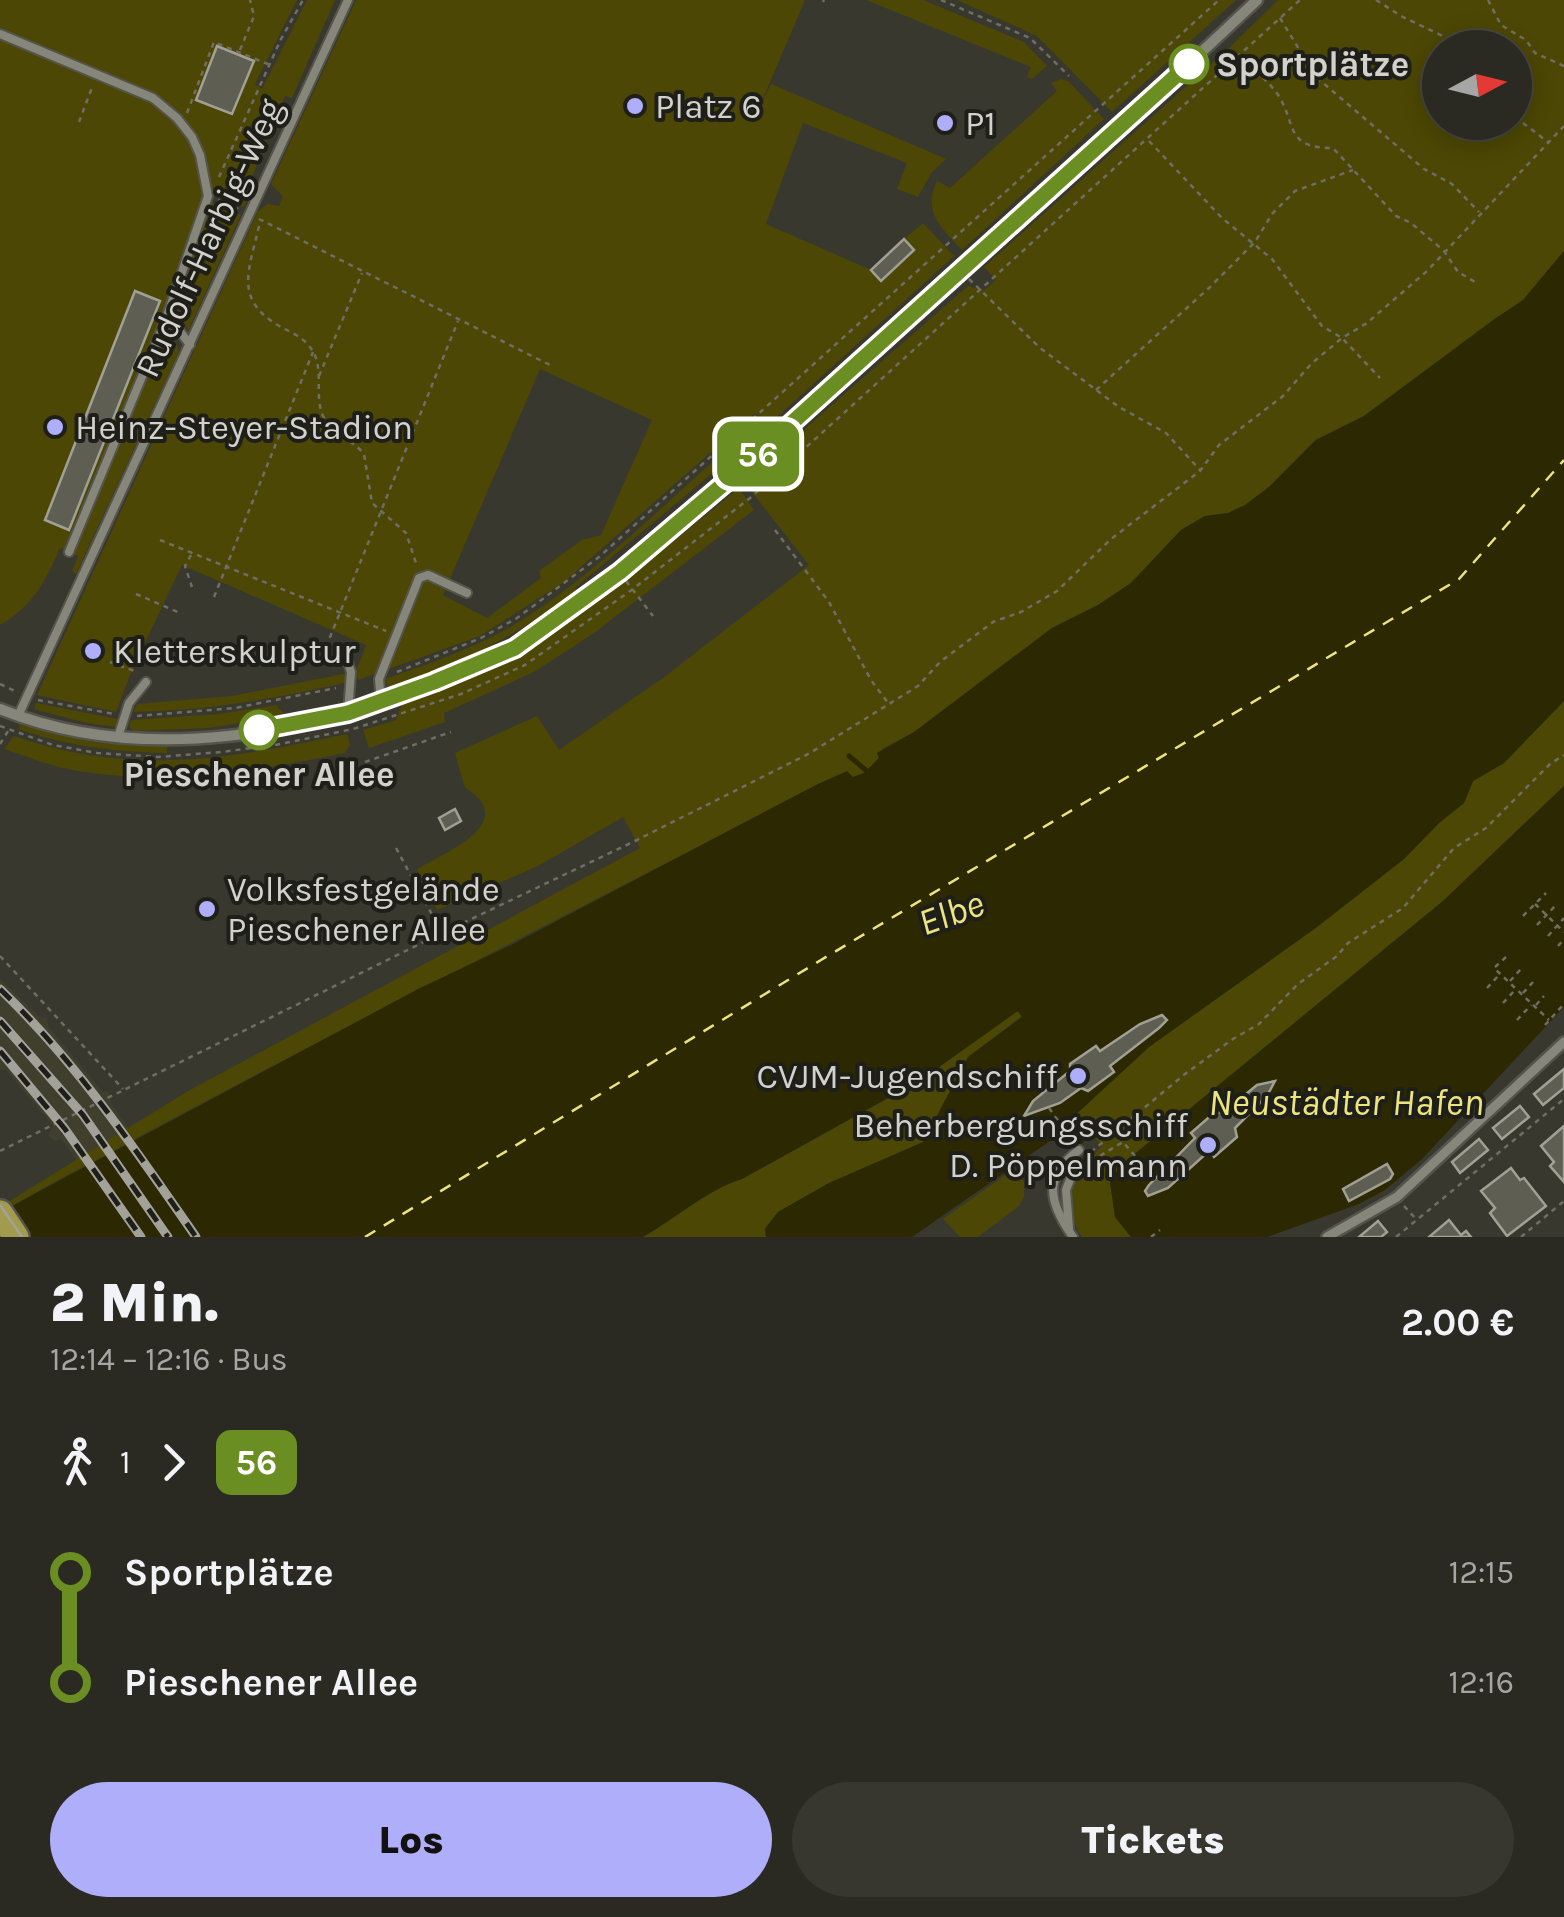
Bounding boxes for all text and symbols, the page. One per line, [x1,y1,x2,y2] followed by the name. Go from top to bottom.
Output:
[1422,30,1532,140] north arrow
[1422,30,1532,140] map controls
[1216,44,1409,85] place label: Sportplätze
[1170,45,1208,83] marker: Sportplätze
[655,86,762,127] place label: Platz 6
[126,92,292,384] street label: Rudolf-Harbig-Weg
[624,95,646,117] marker: Platz 6
[965,103,996,144] place label: P1
[934,112,956,134] marker: P1
[75,407,413,448] place label: Heinz-Steyer-Stadion
[44,416,66,438] marker: Heinz-Steyer-Stadion
[713,422,803,486] line badge: 56
[737,434,779,475] text: 56
[113,631,356,672] place label: Kletterskulptur
[82,640,104,662] marker: Kletterskulptur
[240,711,278,749] marker: Pieschener Allee
[124,754,394,795] place label: Pieschener Allee
[227,869,500,950] place label: Volksfestgelände Pieschener Allee
[912,881,990,945] water label: Elbe
[196,898,218,920] marker: Volksfestgelände Pieschener Allee
[756,1056,1059,1097] place label: CVJM-Jugendschiff
[1067,1065,1089,1087] marker: CVJM-Jugendschiff
[1208,1080,1484,1125] water label: Neustädter Hafen
[854,1105,1189,1186] place label: Beherbergungsschiff D. Pöppelmann
[1197,1134,1219,1156] marker: Beherbergungsschiff D. Pöppelmann
[50,1271,218,1335] text: 2 Min.
[1401,1300,1514,1345] text: 2.00 €
[50,1341,288,1378] text: 12:14 – 12:16 · Bus
[50,1435,105,1490] icon: walk
[146,1435,201,1490] icon: forward
[236,1442,277,1483] text: 56
[120,1444,131,1481] text: 1
[124,1550,334,1595] text: Sportplätze
[1449,1554,1514,1591] text: 12:15
[124,1660,418,1705] text: Pieschener Allee
[1449,1664,1514,1701] text: 12:16
[50,1782,772,1897] button: Los
[792,1782,1514,1897] button: Tickets

